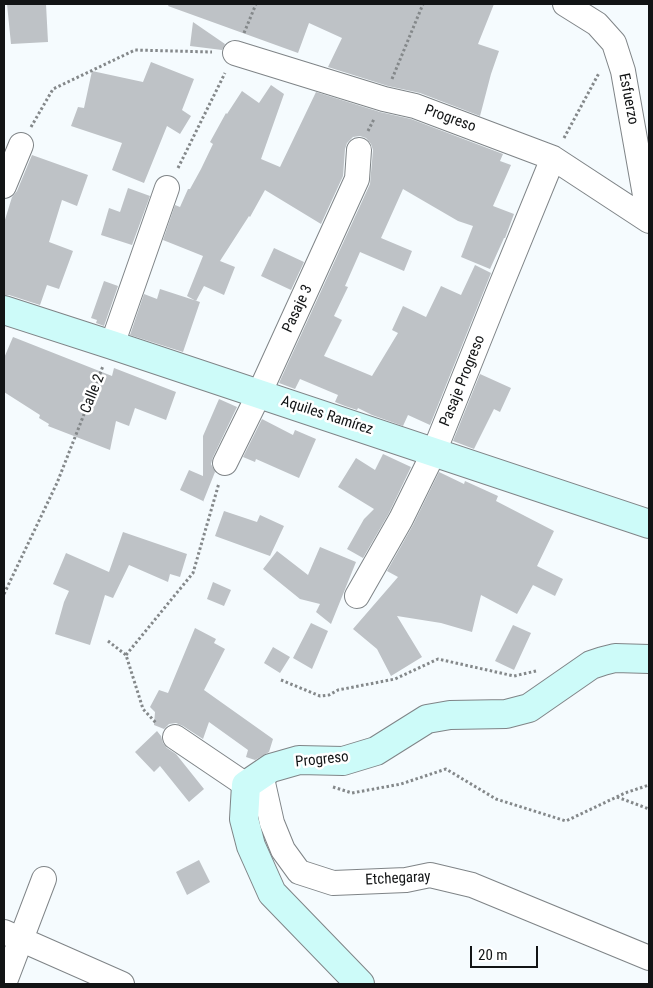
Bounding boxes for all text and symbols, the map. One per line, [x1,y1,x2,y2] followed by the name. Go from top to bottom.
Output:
[614,72,642,126] street label: Esfuerzo
[422,101,478,137] street label: Progreso
[279,282,317,336] street label: Pasaje 3
[437,333,489,429] street label: Pasaje Progreso
[77,372,109,416] street label: Calle 2
[279,393,375,439] street label: Aquiles Ramírez
[294,748,350,772] street label: Progreso
[365,868,431,890] street label: Etchegaray
[473,936,540,968] scale bar
[478,946,508,964] text: 20 m

